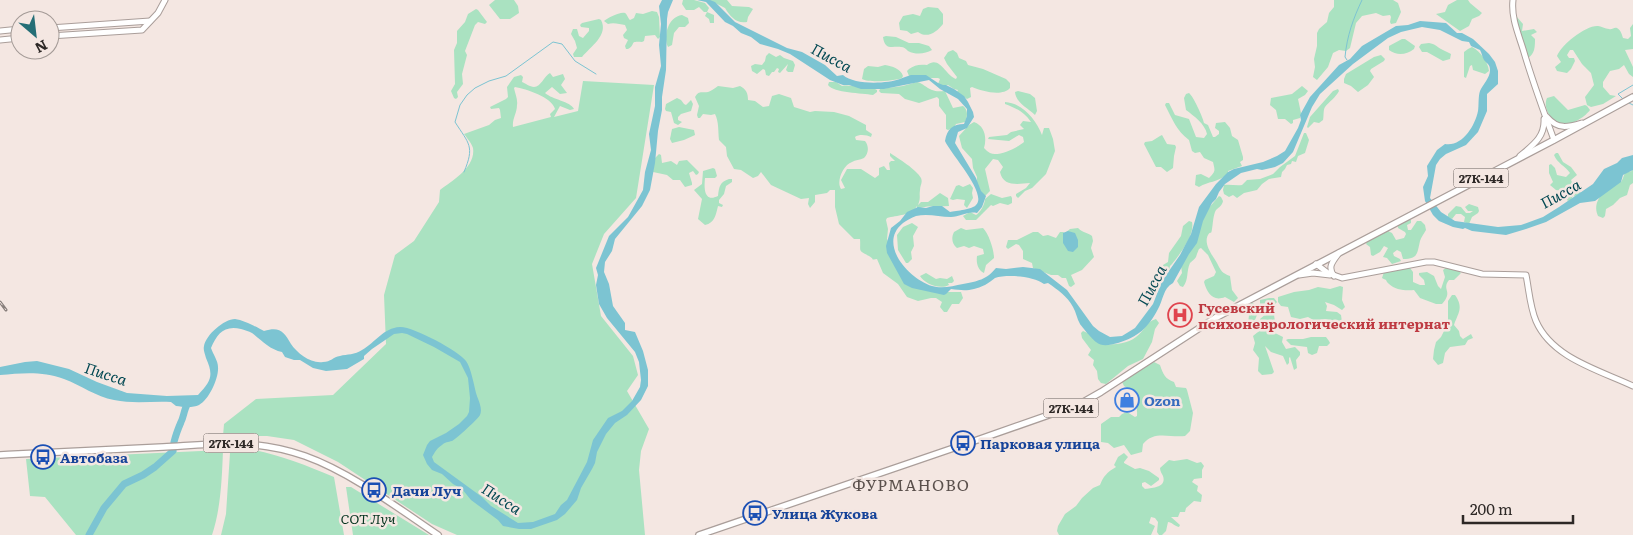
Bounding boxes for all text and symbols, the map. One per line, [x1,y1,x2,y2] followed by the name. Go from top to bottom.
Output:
[10,10,60,60] north arrow
[31,36,51,59] text: N
[807,37,857,78] water label: Писса
[1454,168,1508,188] road number: 27К-144
[1535,172,1585,214] water label: Писса
[1131,260,1172,310] water label: Писса
[1198,297,1451,333] place label: Гусевский психоневрологический интернат
[1167,302,1193,328] hospital icon: Гусевский психоневрологический интернат
[82,355,131,391] water label: Писса
[1114,387,1140,413] shop icon: Ozon
[1144,390,1181,410] place label: Ozon
[1044,398,1098,418] road number: 27К-144
[950,430,976,456] bus stop icon: Парковая улица
[204,433,258,452] road number: 27К-144
[980,433,1101,453] place label: Парковая улица
[30,444,56,470] bus stop icon: Автобаза
[60,447,129,467] place label: Автобаза
[852,472,970,496] district label: ФУРМАНОВО
[361,477,387,503] bus stop icon: Дачи Луч
[478,477,527,520] water label: Писса
[392,480,461,500] place label: Дачи Луч
[1463,492,1573,524] scale bar
[1470,497,1513,520] text: 200 m
[742,500,768,526] bus stop icon: Улица Жукова
[772,503,878,523] place label: Улица Жукова
[341,508,396,528] park label: СОТ Луч

